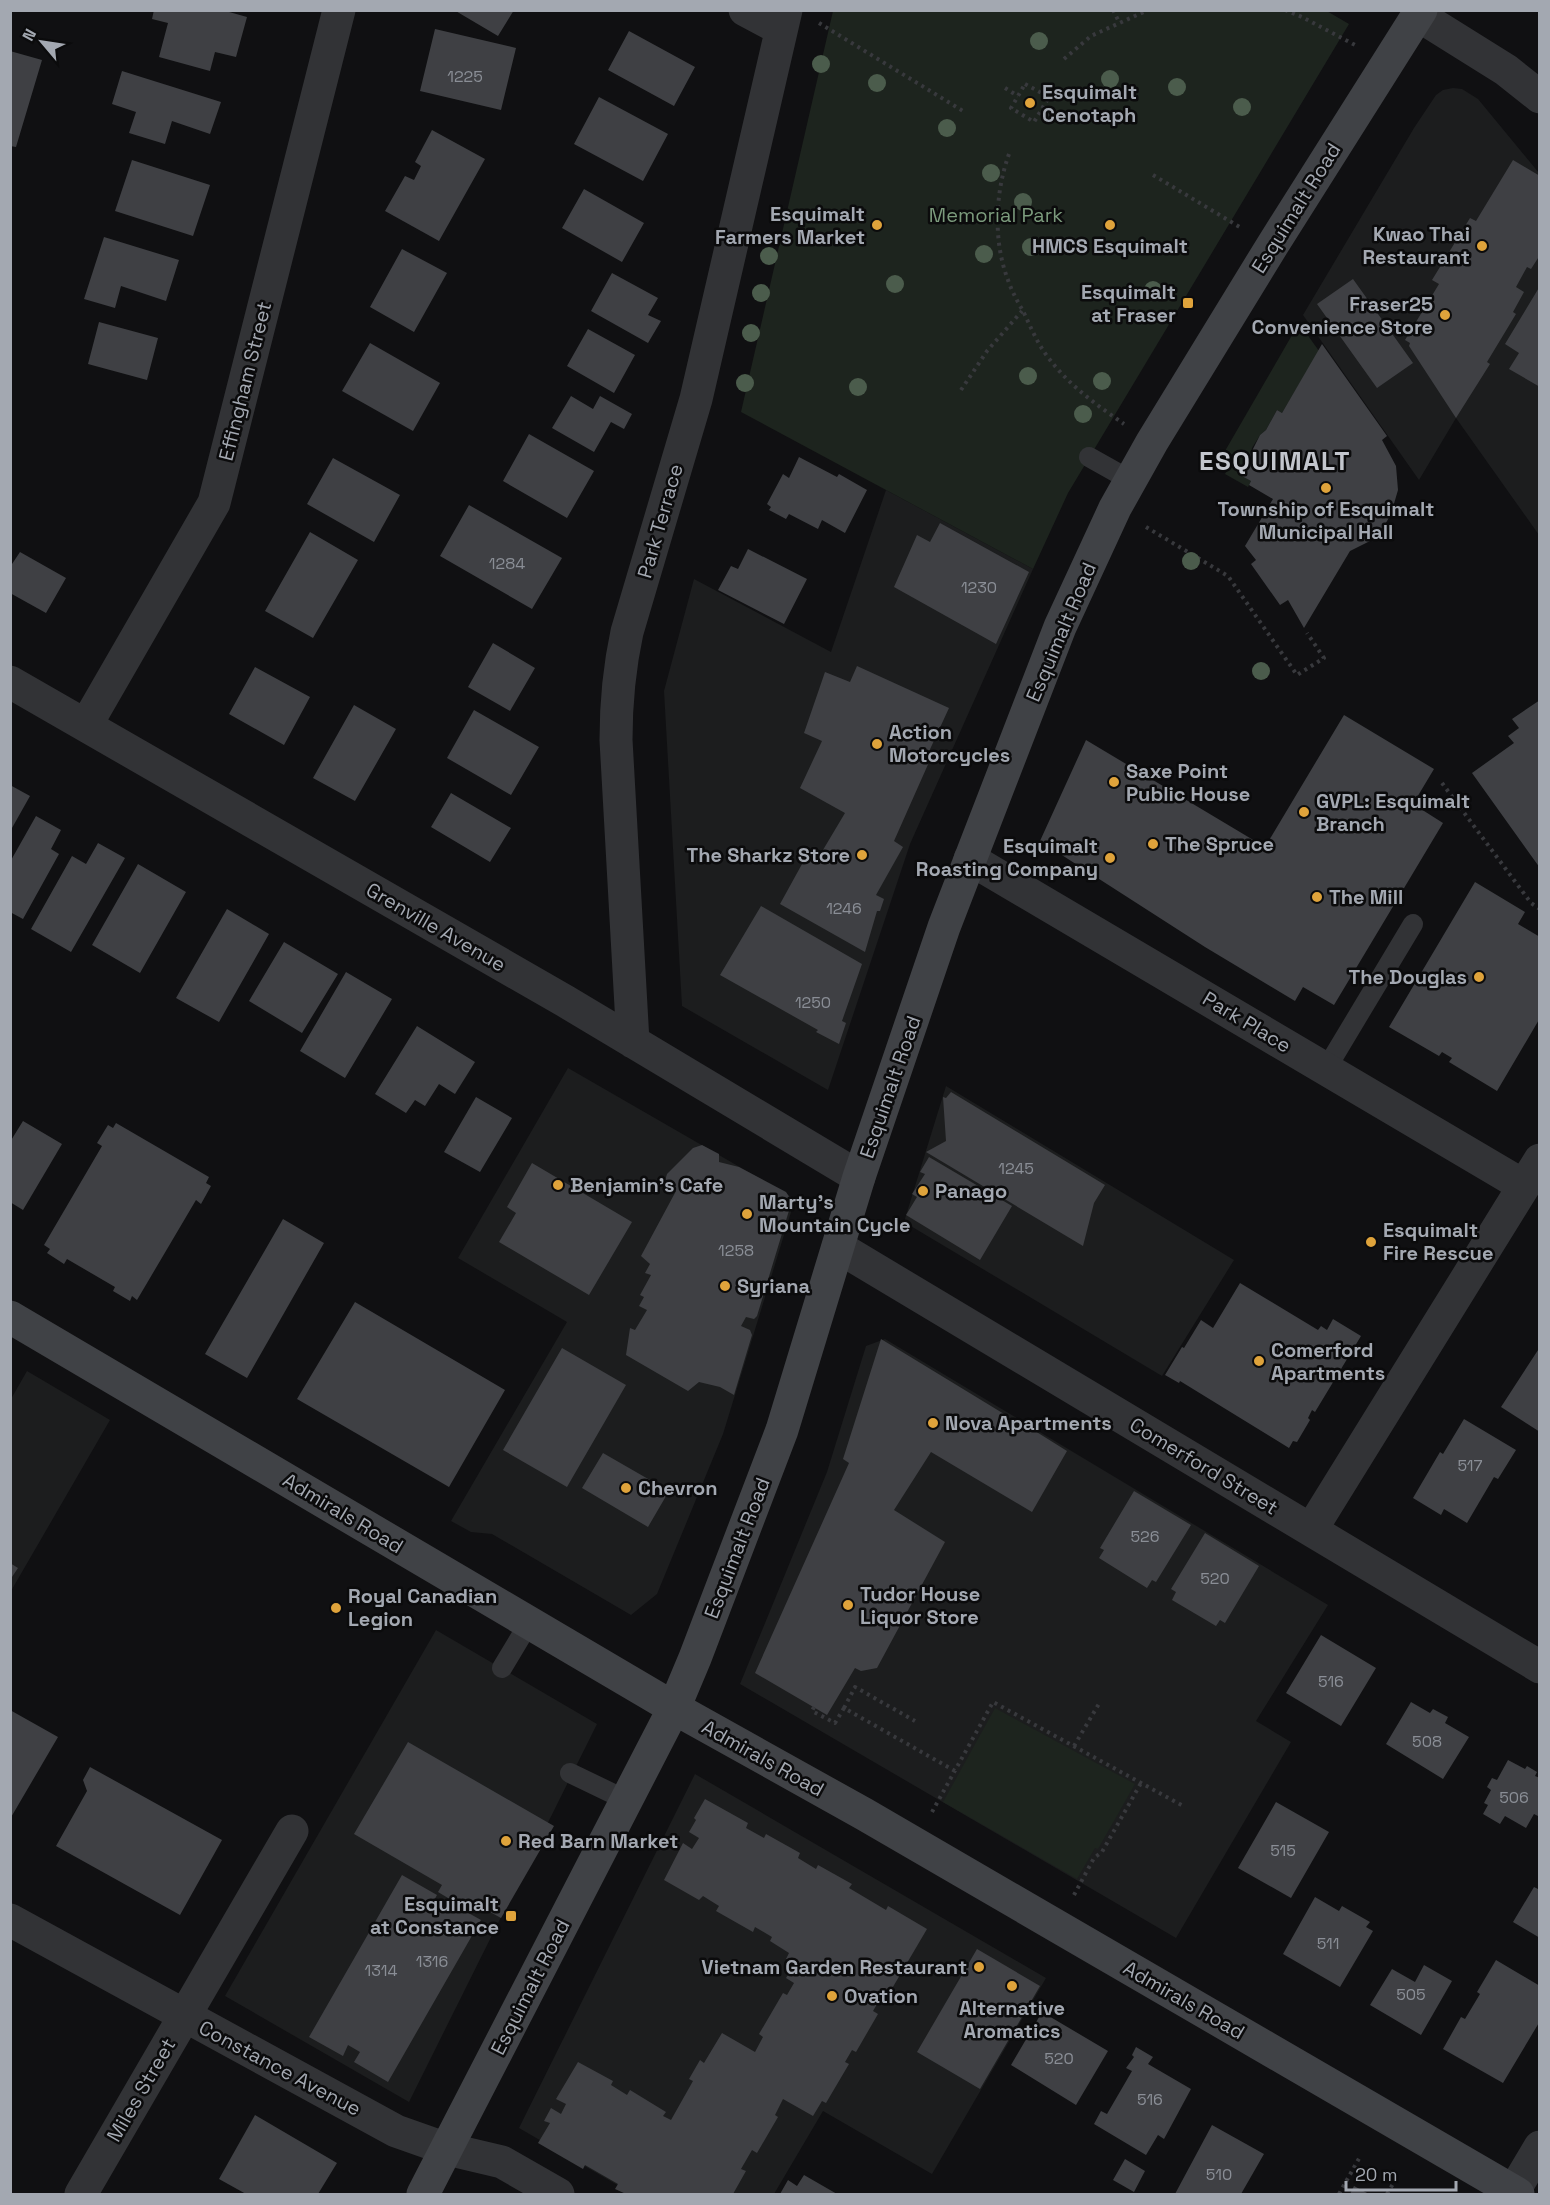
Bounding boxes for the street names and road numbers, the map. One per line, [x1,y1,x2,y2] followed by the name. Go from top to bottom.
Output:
[1246,138,1346,278] street label: Esquimalt Road
[213,299,277,463] street label: Effingham Street
[631,461,689,581] street label: Park Terrace
[1020,558,1102,706] street label: Esquimalt Road
[362,876,510,978] street label: Grenville Avenue
[1198,985,1296,1059] street label: Park Place
[853,1012,927,1162] street label: Esquimalt Road
[1125,1411,1283,1521] street label: Comerford Street
[278,1467,408,1559] street label: Admirals Road
[698,1474,776,1622] street label: Esquimalt Road
[697,1714,829,1802] street label: Admirals Road
[485,1915,575,2059] street label: Esquimalt Road
[1119,1955,1249,2045] street label: Admirals Road
[194,2014,366,2122] street label: Constance Avenue
[101,2033,181,2147] street label: Miles Street

